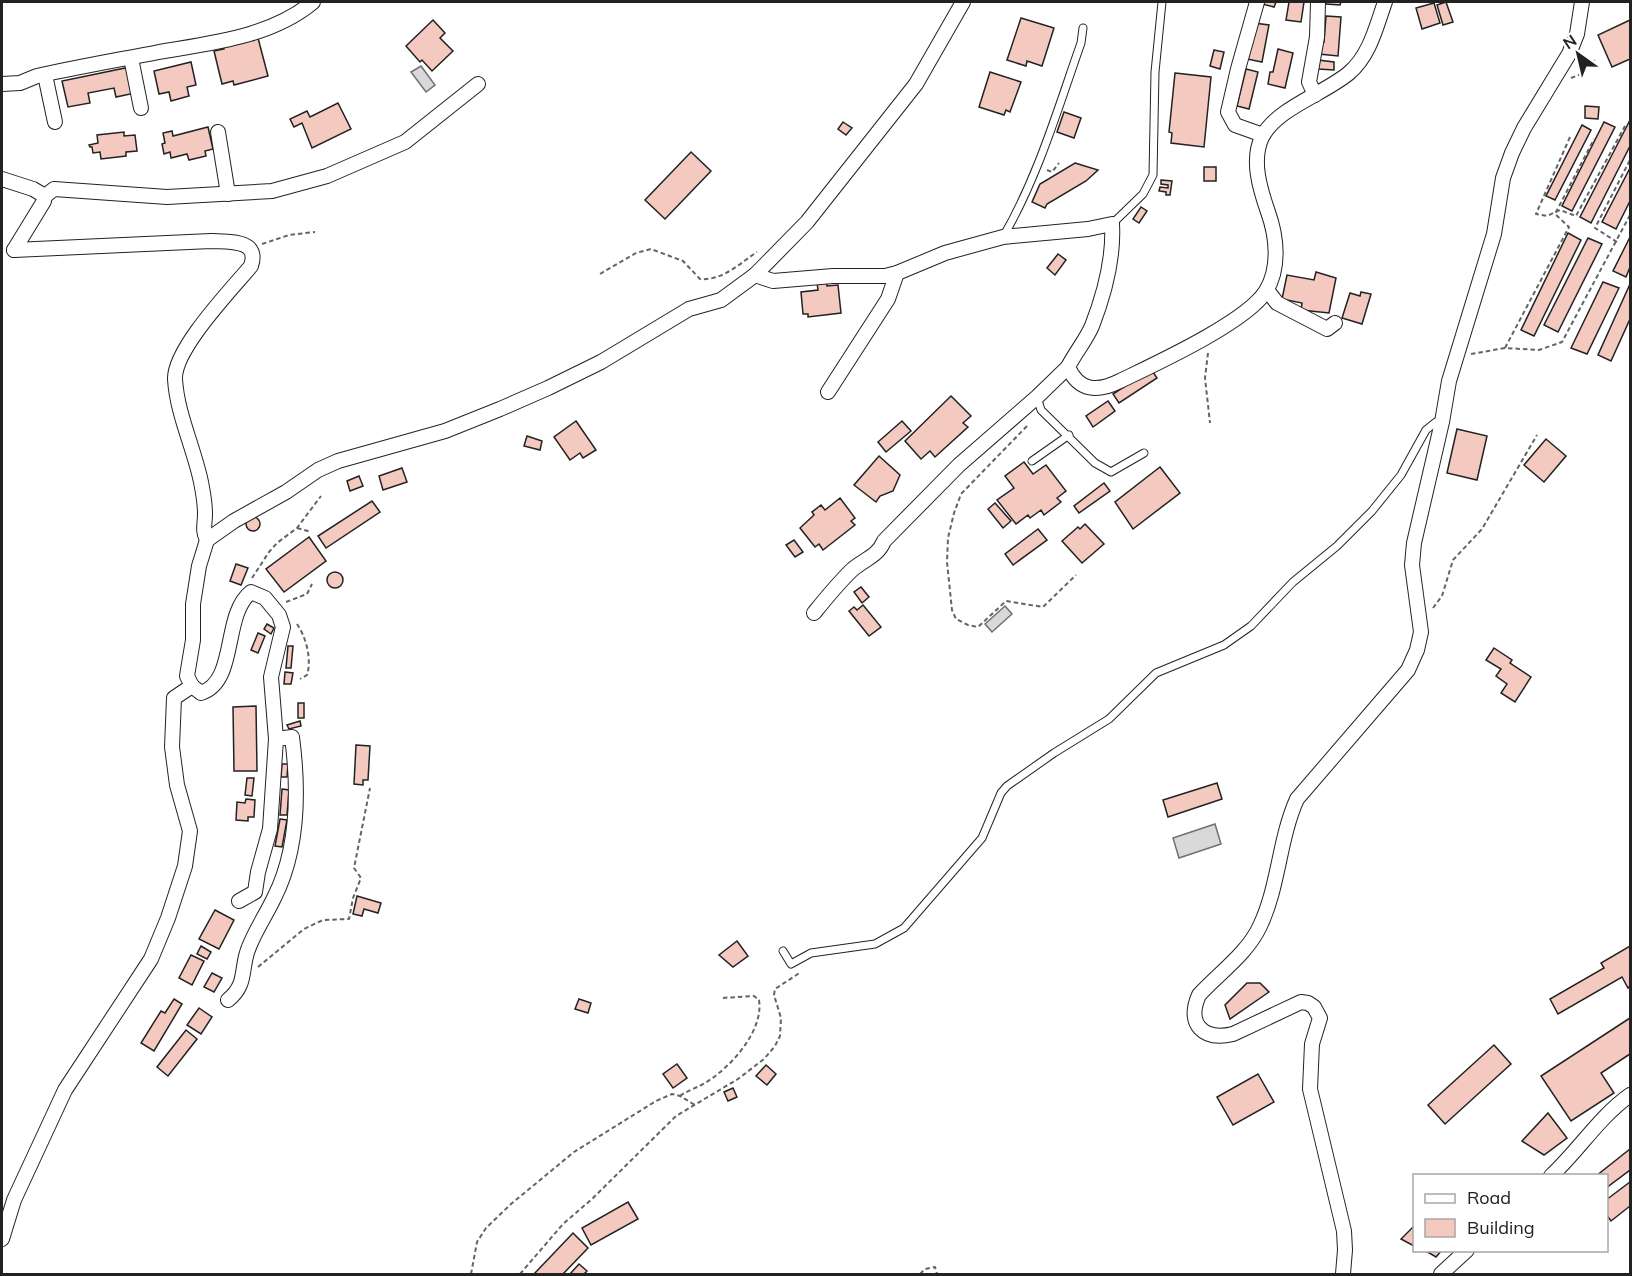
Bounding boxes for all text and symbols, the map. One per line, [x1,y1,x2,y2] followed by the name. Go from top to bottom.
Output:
[1548,24,1608,84] north arrow
[1559,30,1580,53] text: N
[1413,1174,1608,1252] legend
[1467,1186,1511,1209] text: Road
[1467,1216,1535,1239] text: Building

